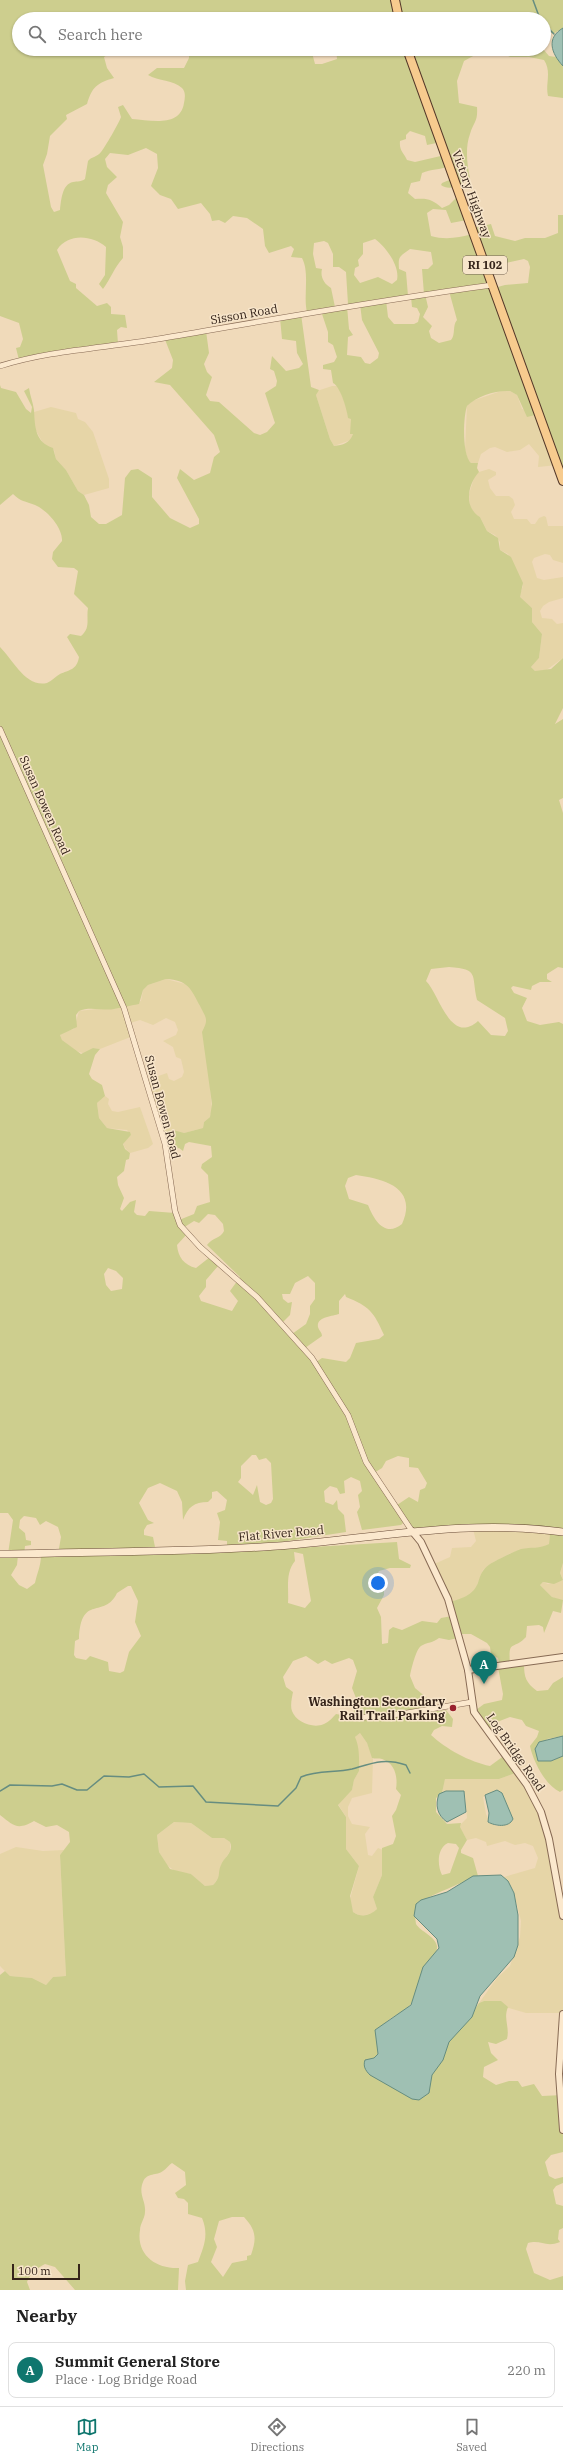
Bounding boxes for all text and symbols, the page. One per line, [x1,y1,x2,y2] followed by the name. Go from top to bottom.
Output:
[12,12,551,56] search box
[26,23,48,45] icon: search
[58,25,143,44] text: Search here
[449,148,495,241] street label: Victory Highway
[463,256,507,274] road number: RI 102
[209,301,279,327] street label: Sisson Road
[16,753,74,857] street label: Susan Bowen Road
[142,1053,184,1161] street label: Susan Bowen Road
[238,1522,324,1544] street label: Flat River Road
[368,1573,388,1593] your location
[471,1651,497,1684] pin: A
[308,1694,445,1723] place label: Washington Secondary Rail Trail Parking
[448,1703,458,1713] marker: Washington Secondary Rail Trail Parking
[483,1710,549,1794] street label: Log Bridge Road
[12,2262,80,2281] scale bar
[18,2264,51,2278] text: 100 m
[16,2305,77,2327] text: Nearby
[55,2352,220,2371] text: Summit General Store
[25,2362,35,2379] text: A
[507,2362,546,2379] text: 220 m
[55,2371,198,2388] text: Place · Log Bridge Road
[76,2416,98,2454] tab: Map
[250,2416,304,2454] tab: Directions
[456,2416,487,2454] tab: Saved

